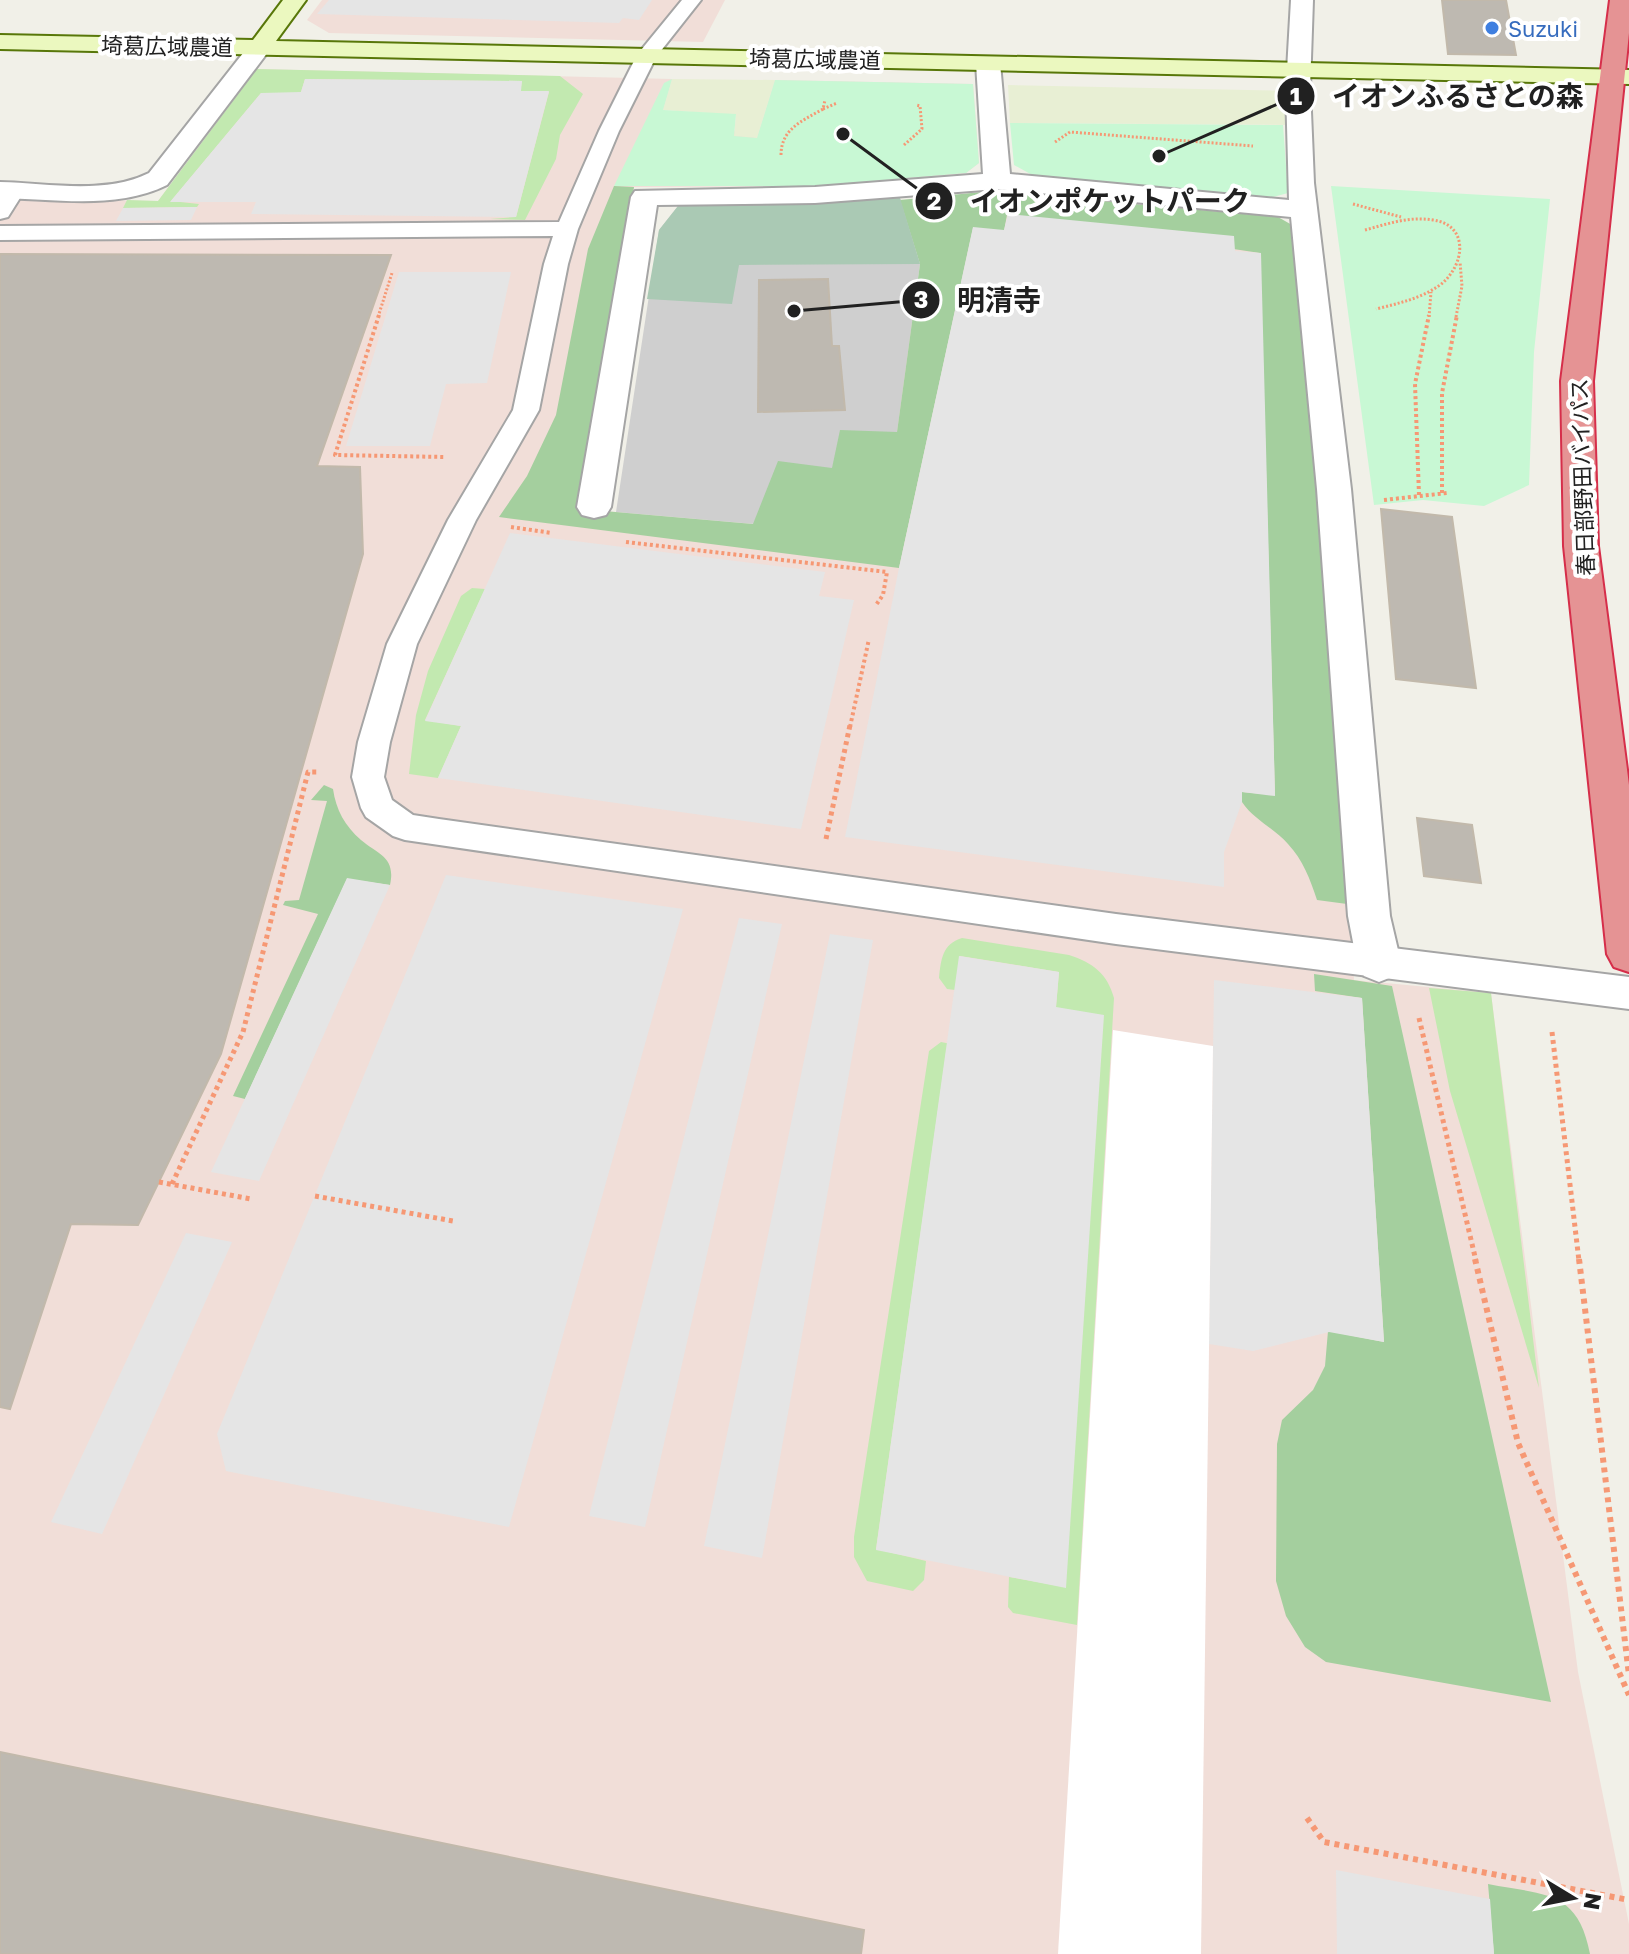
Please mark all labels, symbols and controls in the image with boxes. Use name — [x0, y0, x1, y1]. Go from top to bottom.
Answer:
place label: Suzuki — [1508, 15, 1578, 42]
marker: Suzuki — [1483, 19, 1501, 37]
street label: 埼葛広域農道 — [101, 31, 233, 61]
street label: 埼葛広域農道 — [749, 44, 881, 74]
callout: イオンふるさとの森 — [1276, 70, 1600, 122]
text: イオンふるさとの森 — [1332, 79, 1584, 112]
text: 1 — [1290, 81, 1302, 110]
callout: イオンポケットパーク — [914, 175, 1266, 227]
text: イオンポケットパーク — [970, 184, 1250, 217]
text: 2 — [927, 186, 941, 215]
callout: 明清寺 — [901, 274, 1057, 326]
text: 明清寺 — [957, 283, 1041, 316]
text: 3 — [914, 284, 928, 313]
street label: 春日部野田バイパス — [1565, 378, 1599, 576]
north arrow — [1533, 1858, 1613, 1938]
text: N — [1578, 1891, 1608, 1912]

